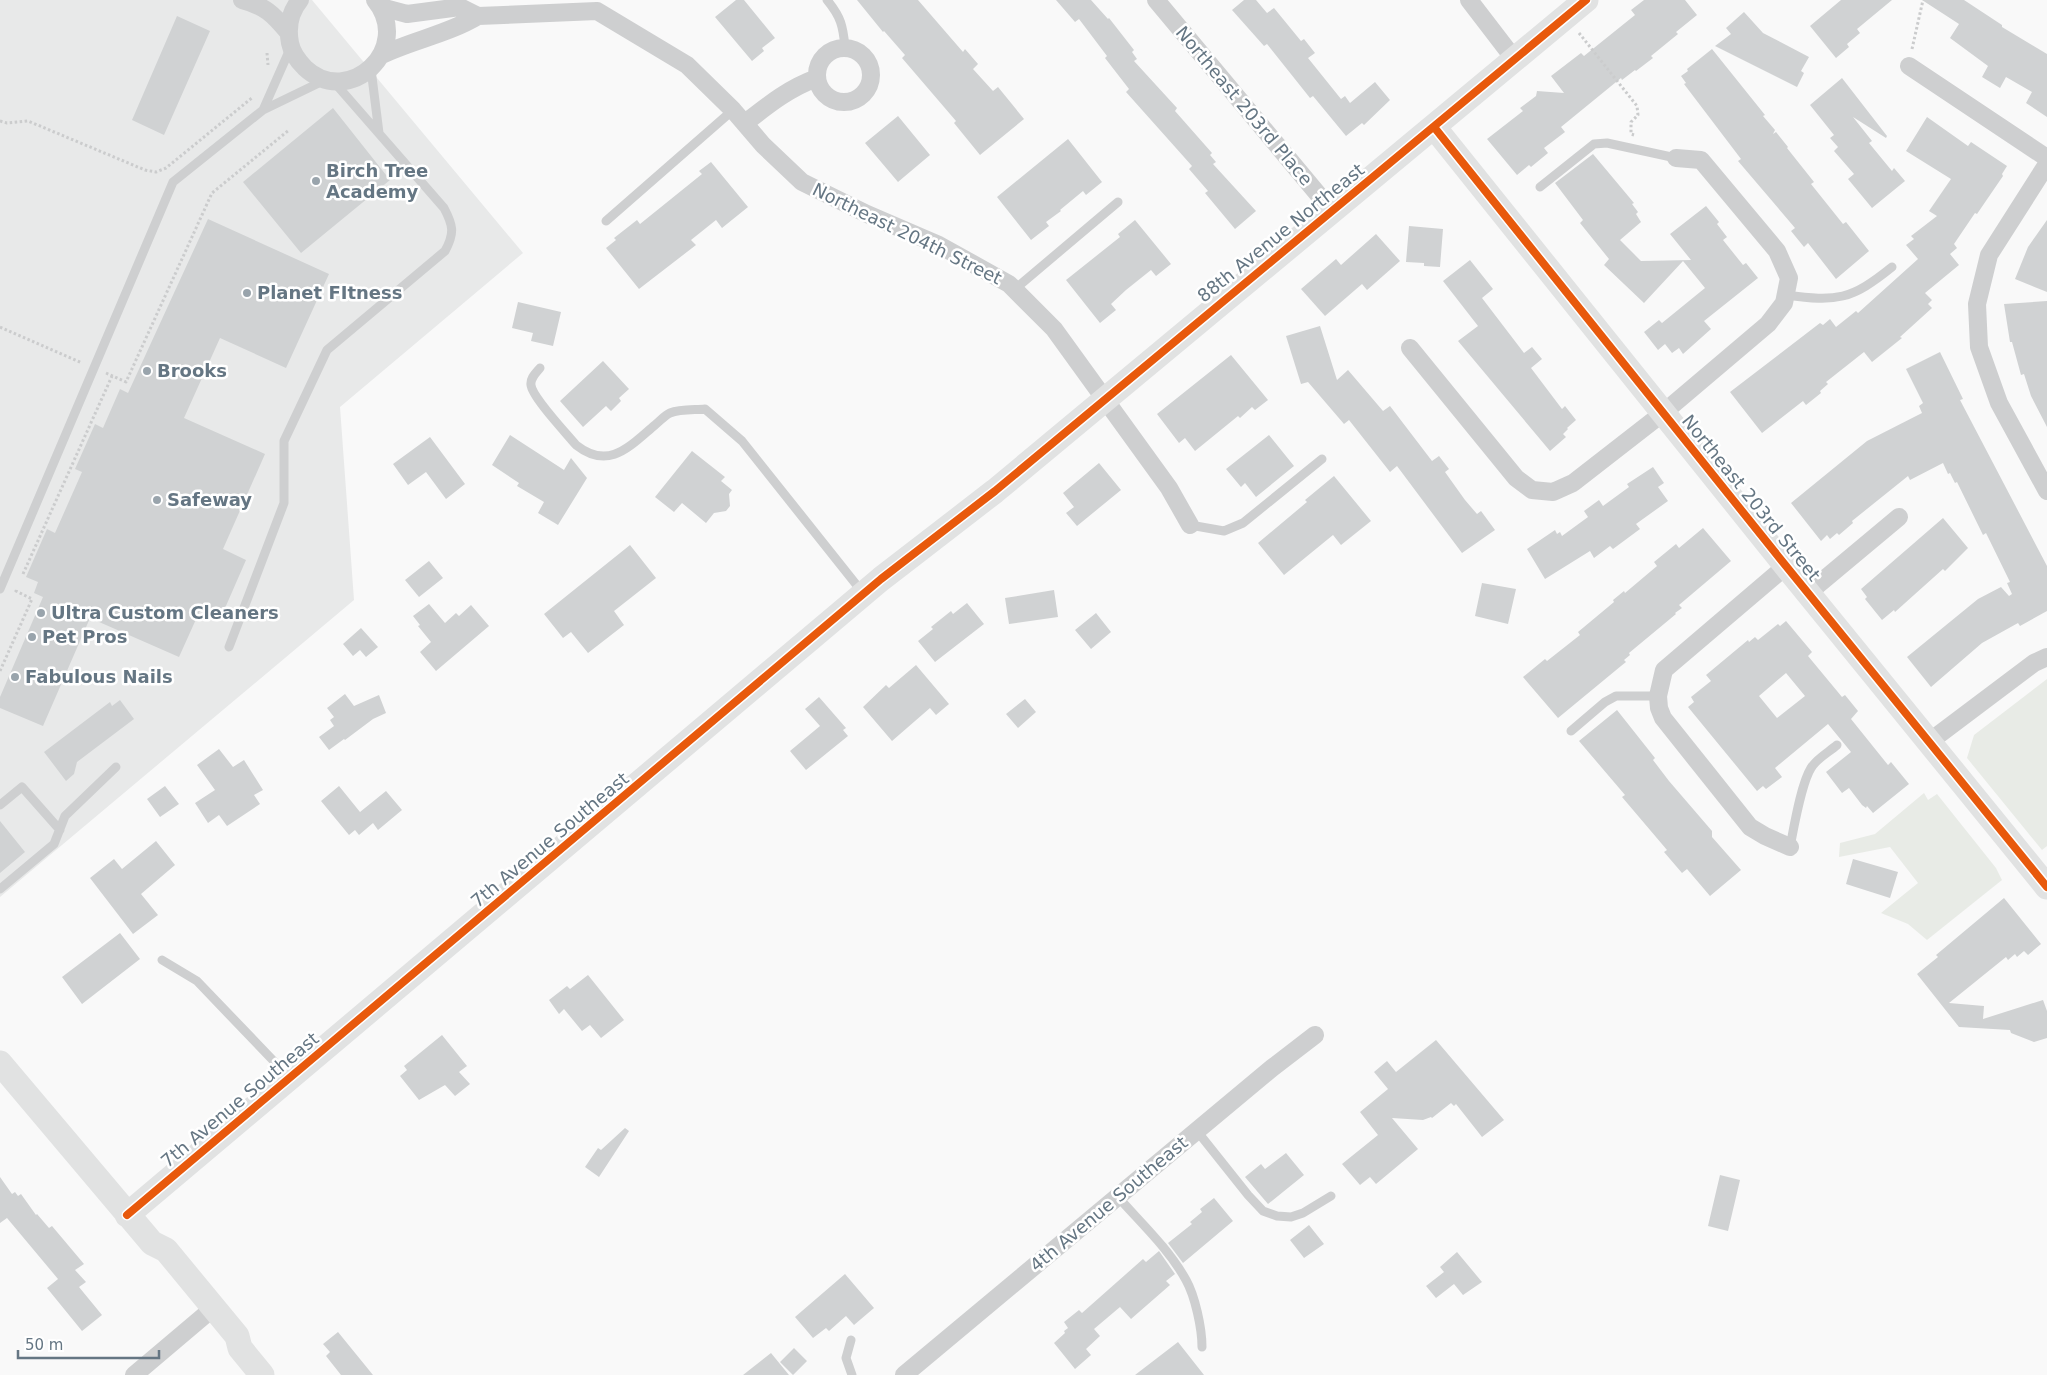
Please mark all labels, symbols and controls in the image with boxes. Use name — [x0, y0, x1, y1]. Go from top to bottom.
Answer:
street label: Northeast 203rd Place — [1172, 22, 1317, 189]
street label: 88th Avenue Northeast — [1193, 159, 1368, 306]
place label: Birch Tree Academy — [326, 160, 428, 202]
marker: Birch Tree Academy — [310, 175, 322, 187]
street label: Northeast 204th Street — [809, 179, 1005, 289]
place label: Planet FItness — [257, 282, 402, 303]
marker: Planet FItness — [241, 287, 253, 299]
place label: Brooks — [157, 360, 227, 381]
marker: Brooks — [141, 365, 153, 377]
street label: Northeast 203rd Street — [1678, 410, 1825, 585]
place label: Safeway — [167, 489, 252, 510]
marker: Safeway — [151, 494, 163, 506]
place label: Ultra Custom Cleaners — [51, 602, 279, 623]
marker: Ultra Custom Cleaners — [35, 607, 47, 619]
place label: Pet Pros — [42, 626, 127, 647]
marker: Pet Pros — [26, 631, 38, 643]
place label: Fabulous Nails — [25, 666, 173, 687]
marker: Fabulous Nails — [9, 671, 21, 683]
street label: 7th Avenue Southeast — [467, 768, 633, 912]
street label: 7th Avenue Southeast — [157, 1028, 323, 1172]
street label: 4th Avenue Southeast — [1026, 1132, 1192, 1276]
scale bar — [18, 1328, 159, 1360]
text: 50 m — [25, 1336, 63, 1354]

